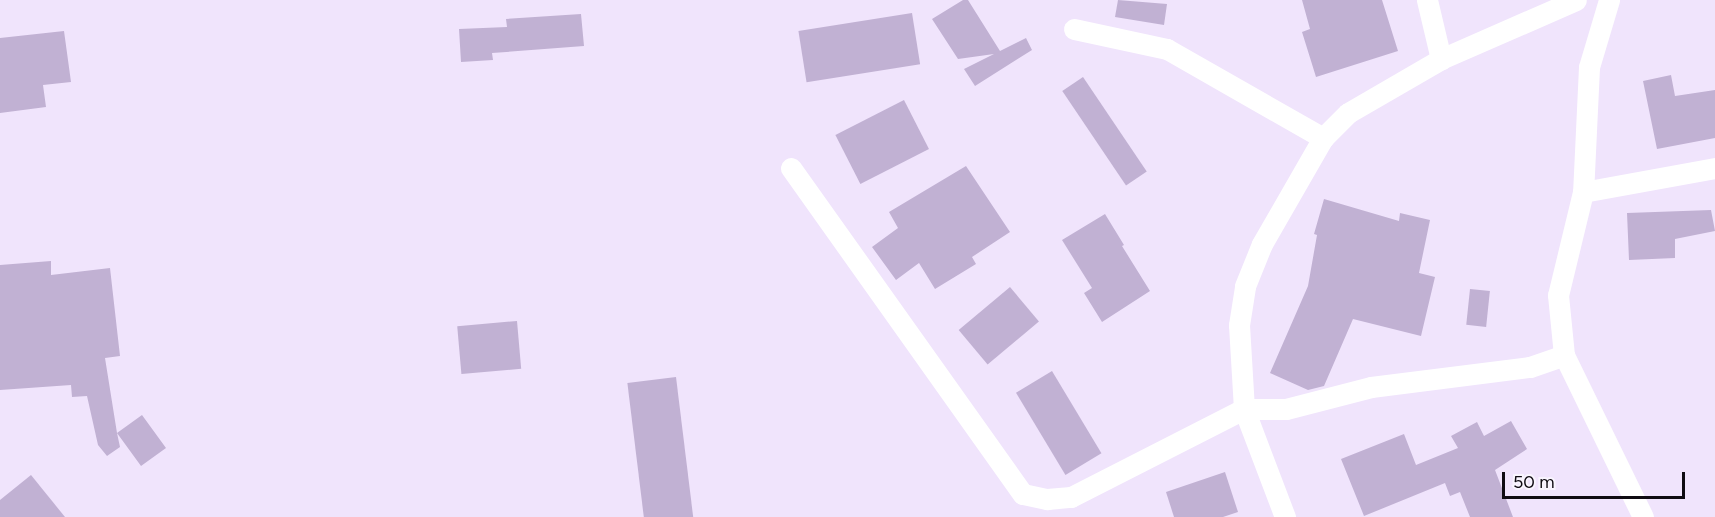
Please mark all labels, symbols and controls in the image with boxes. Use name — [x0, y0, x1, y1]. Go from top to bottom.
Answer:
scale bar — [1505, 460, 1688, 498]
text: 50 m — [1513, 471, 1555, 493]

